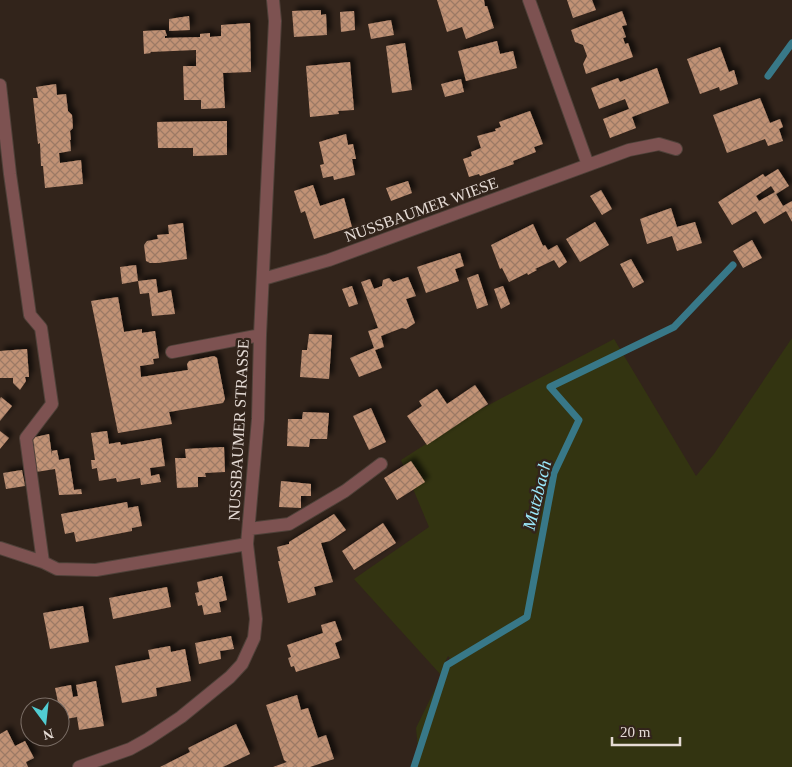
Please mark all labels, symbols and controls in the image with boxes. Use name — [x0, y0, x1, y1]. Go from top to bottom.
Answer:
street label: NUSSBAUMER WIESE — [342, 174, 500, 245]
street label: NUSSBAUMER STRASSE — [225, 339, 252, 521]
water label: Mutzbach — [518, 458, 555, 533]
north arrow — [20, 697, 70, 747]
scale bar — [612, 714, 680, 746]
text: 20 m — [620, 724, 651, 740]
text: N — [41, 726, 55, 743]

